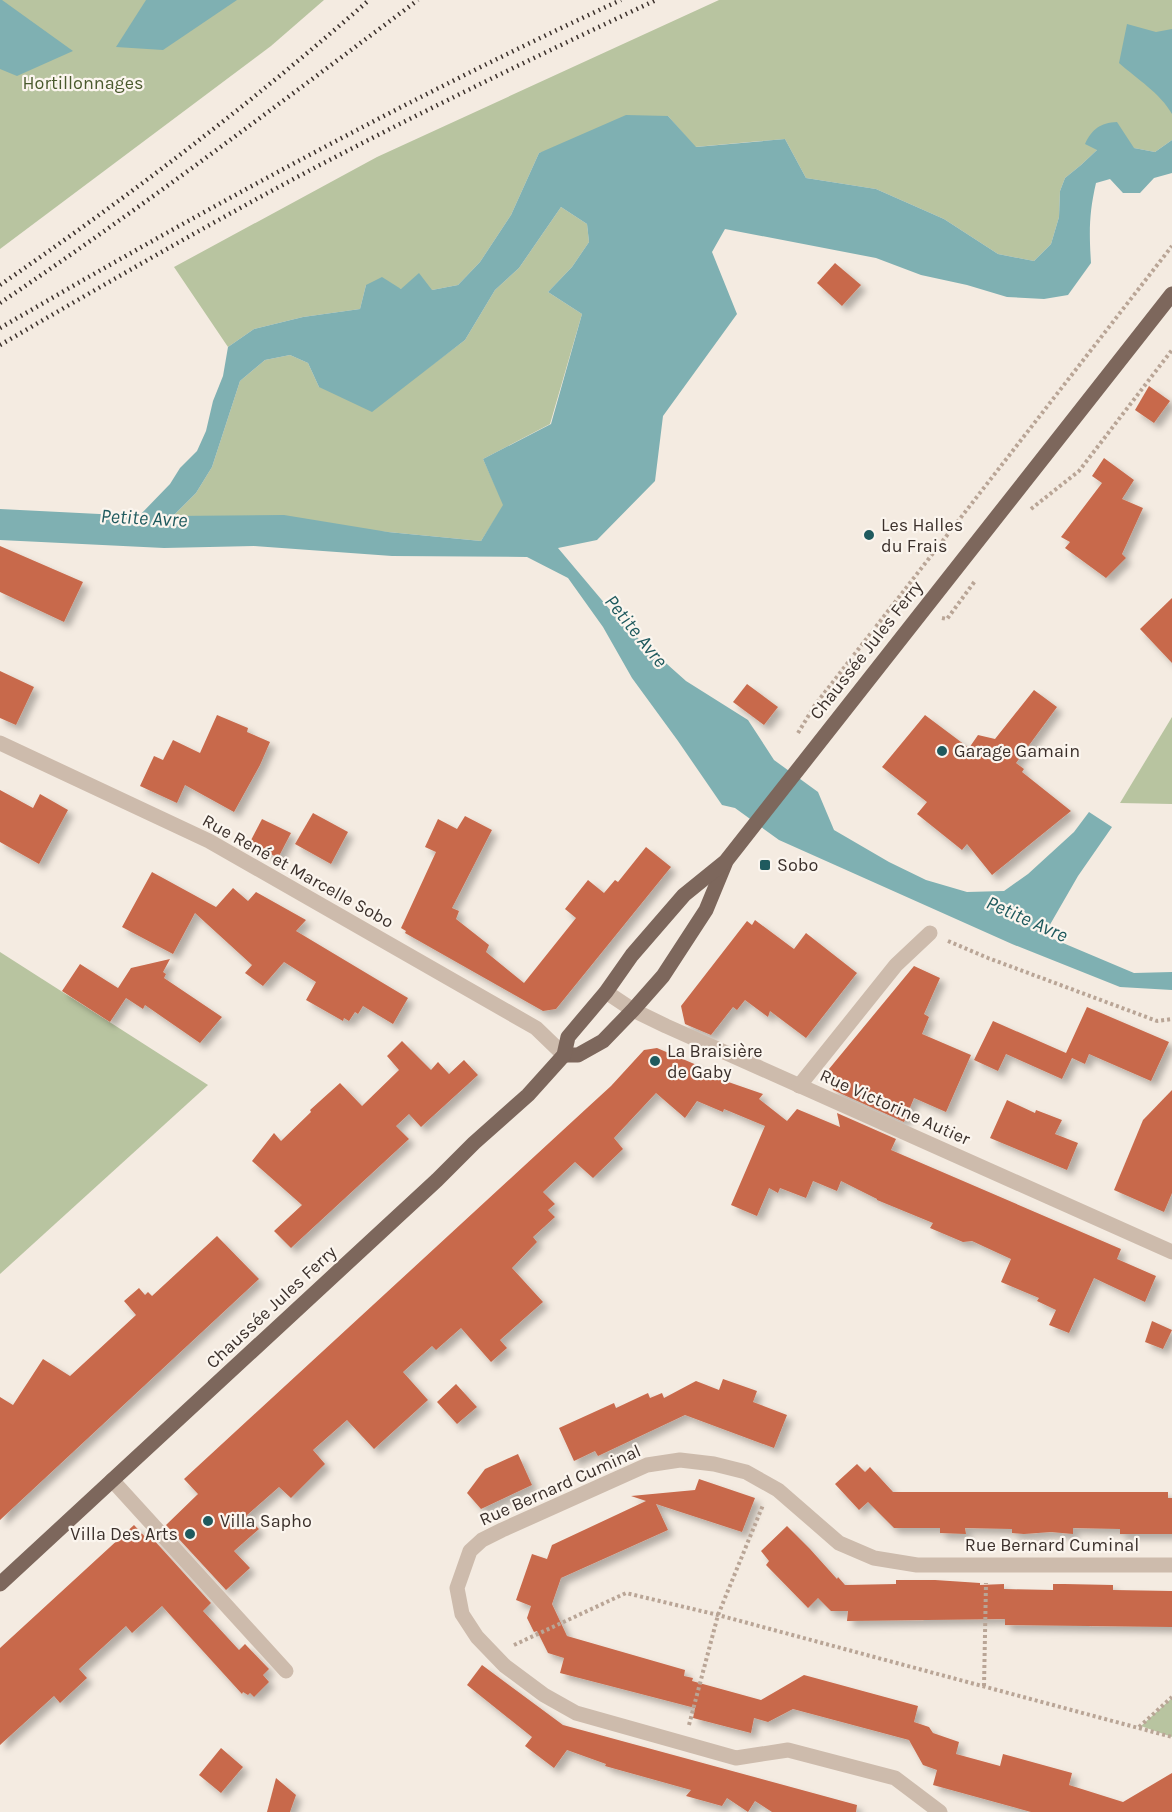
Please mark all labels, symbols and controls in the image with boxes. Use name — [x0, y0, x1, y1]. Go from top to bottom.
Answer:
park label: Hortillonnages — [23, 72, 143, 94]
water label: Petite Avre — [100, 504, 188, 532]
place label: Les Halles du Frais — [881, 514, 963, 557]
marker: Les Halles du Frais — [862, 528, 876, 542]
street label: Chaussée Jules Ferry — [805, 576, 927, 724]
water label: Petite Avre — [600, 590, 672, 672]
place label: Garage Gamain — [954, 740, 1080, 762]
marker: Garage Gamain — [935, 744, 949, 758]
street label: Rue René et Marcelle Sobo — [198, 809, 398, 933]
place label: Sobo — [777, 854, 818, 876]
marker: Sobo — [758, 858, 772, 872]
water label: Petite Avre — [983, 891, 1071, 947]
place label: La Braisière de Gaby — [667, 1040, 762, 1083]
marker: La Braisière de Gaby — [648, 1054, 662, 1068]
street label: Rue Victorine Autier — [816, 1064, 974, 1150]
street label: Chaussée Jules Ferry — [201, 1241, 341, 1373]
street label: Rue Bernard Cuminal — [476, 1439, 644, 1531]
place label: Villa Sapho — [220, 1510, 312, 1532]
marker: Villa Sapho — [201, 1514, 215, 1528]
place label: Villa Des Arts — [70, 1523, 178, 1545]
marker: Villa Des Arts — [183, 1527, 197, 1541]
street label: Rue Bernard Cuminal — [965, 1534, 1139, 1556]

